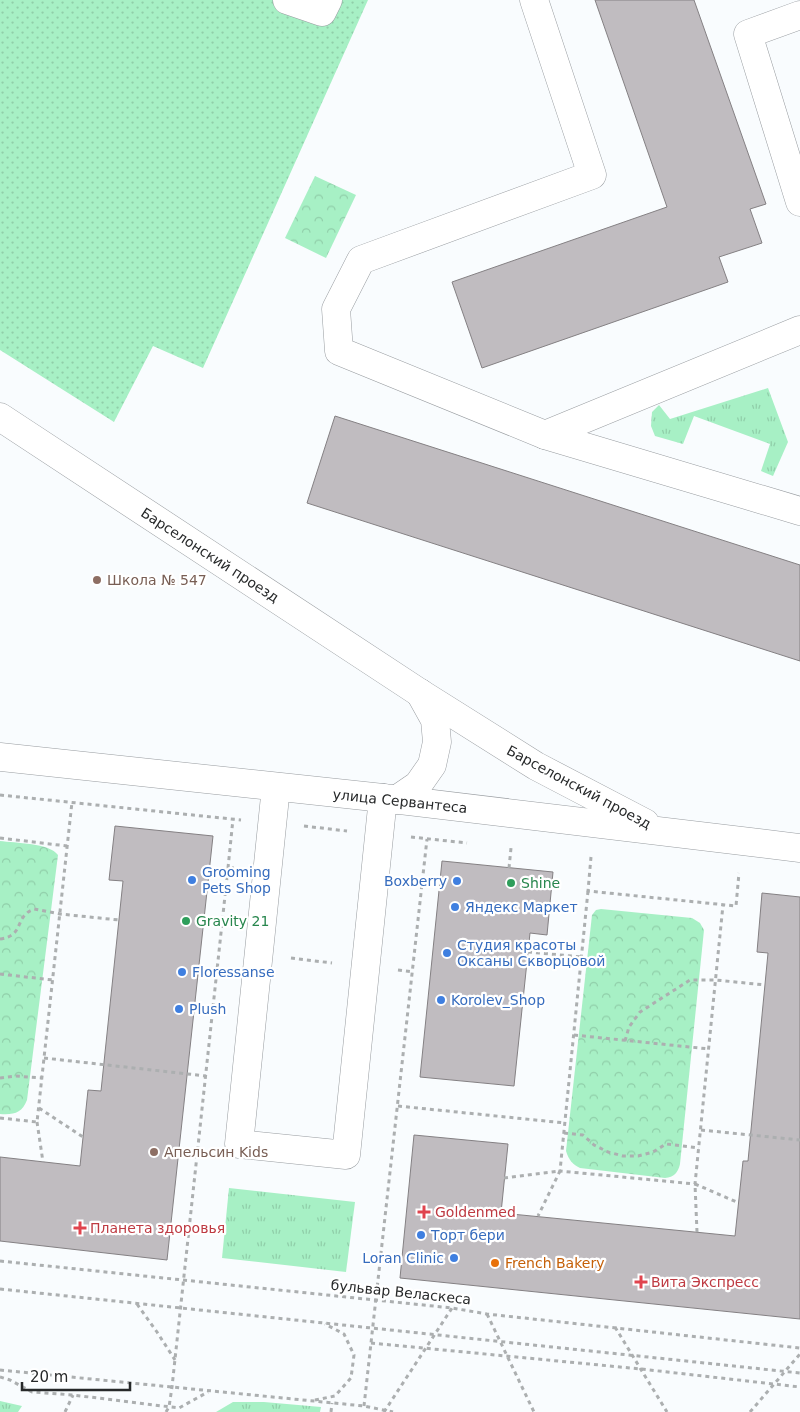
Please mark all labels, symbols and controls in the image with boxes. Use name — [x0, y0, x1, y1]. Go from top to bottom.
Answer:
street label: Барселонский проезд — [138, 504, 282, 606]
place label: Школа № 547 — [107, 572, 207, 588]
marker: Школа № 547 — [91, 574, 103, 586]
street label: Барселонский проезд — [504, 742, 654, 832]
street label: улица Сервантеса — [332, 786, 468, 816]
place label: Grooming Pets Shop — [202, 864, 271, 896]
place label: Boxberry — [384, 873, 447, 889]
marker: Grooming Pets Shop — [186, 874, 198, 886]
marker: Boxberry — [451, 875, 463, 887]
place label: Shine — [521, 875, 560, 891]
marker: Shine — [505, 877, 517, 889]
place label: Яндекс Маркет — [465, 899, 578, 915]
marker: Яндекс Маркет — [449, 901, 461, 913]
place label: Gravity 21 — [196, 913, 269, 929]
marker: Gravity 21 — [180, 915, 192, 927]
place label: Студия красоты Оксаны Скворцовой — [457, 937, 605, 969]
marker: Студия красоты Оксаны Скворцовой — [441, 947, 453, 959]
place label: Floressanse — [192, 964, 275, 980]
marker: Floressanse — [176, 966, 188, 978]
place label: Korolev_Shop — [451, 992, 545, 1008]
marker: Korolev_Shop — [435, 994, 447, 1006]
place label: Plush — [189, 1001, 226, 1017]
marker: Plush — [173, 1003, 185, 1015]
place label: Апельсин Kids — [164, 1144, 268, 1160]
marker: Апельсин Kids — [148, 1146, 160, 1158]
place label: Goldenmed — [435, 1204, 516, 1220]
marker: Goldenmed — [417, 1205, 431, 1219]
place label: Планета здоровья — [90, 1220, 225, 1236]
marker: Планета здоровья — [74, 1222, 86, 1234]
place label: Торт бери — [430, 1227, 505, 1243]
marker: Торт бери — [415, 1229, 427, 1241]
place label: Loran Clinic — [362, 1250, 444, 1266]
marker: Loran Clinic — [448, 1252, 460, 1264]
place label: French Bakery — [505, 1255, 604, 1271]
marker: French Bakery — [489, 1257, 501, 1269]
place label: Вита Экспресс — [651, 1274, 759, 1290]
marker: Вита Экспресс — [635, 1276, 647, 1288]
street label: бульвар Веласкеса — [330, 1277, 472, 1307]
scale bar — [22, 1360, 130, 1392]
text: 20 m — [30, 1368, 68, 1386]

